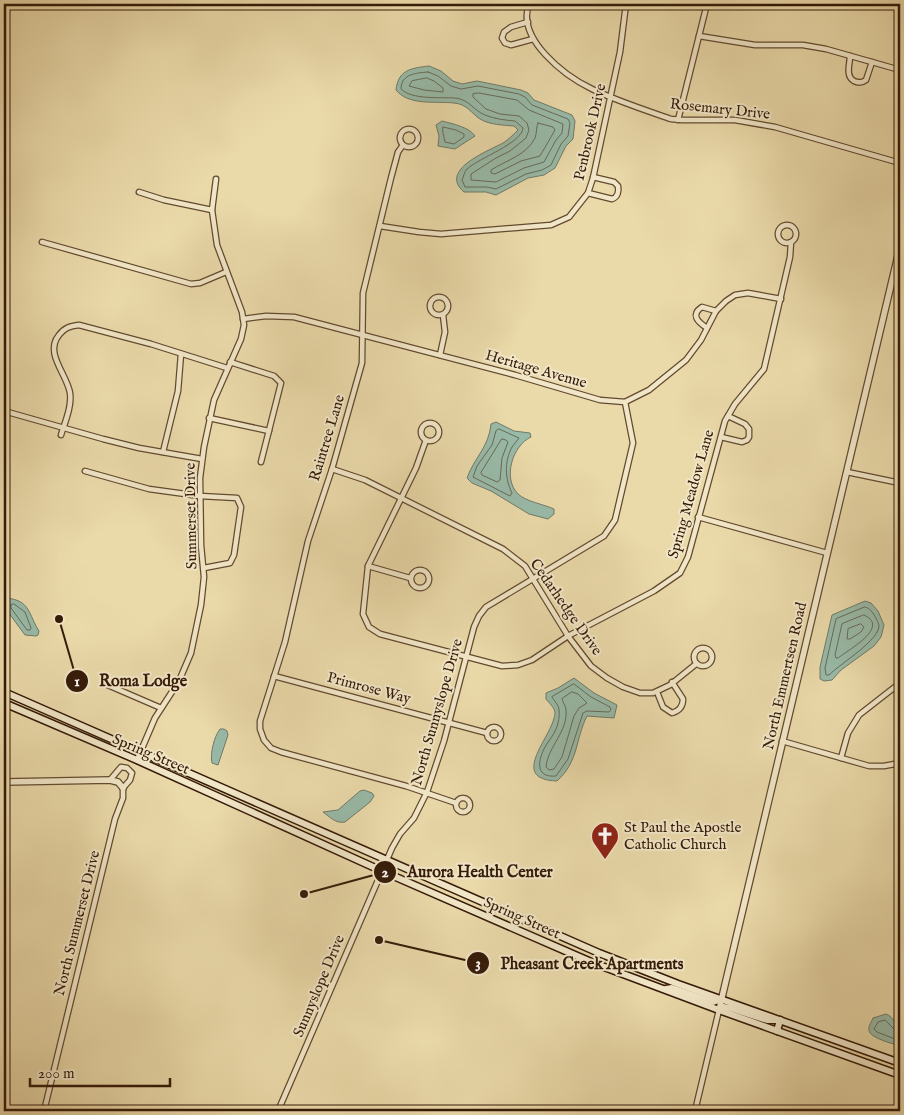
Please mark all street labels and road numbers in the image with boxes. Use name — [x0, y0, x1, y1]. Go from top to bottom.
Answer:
street label: Penbrook Drive — [570, 81, 610, 182]
street label: Rosemary Drive — [669, 94, 771, 124]
street label: Heritage Avenue — [483, 345, 589, 393]
street label: Raintree Lane — [305, 392, 349, 484]
street label: Spring Meadow Lane — [664, 427, 719, 561]
street label: Summerset Drive — [181, 462, 201, 569]
street label: Cedarhedge Drive — [526, 555, 606, 659]
street label: North Emmertsen Road — [759, 599, 811, 752]
street label: North Sunnyslope Drive — [407, 636, 467, 788]
street label: Primrose Way — [325, 668, 414, 708]
street label: Spring Street — [110, 729, 192, 779]
street label: North Summerset Drive — [50, 848, 104, 998]
street label: Spring Street — [481, 893, 563, 943]
street label: Sunnyslope Drive — [289, 932, 349, 1040]

